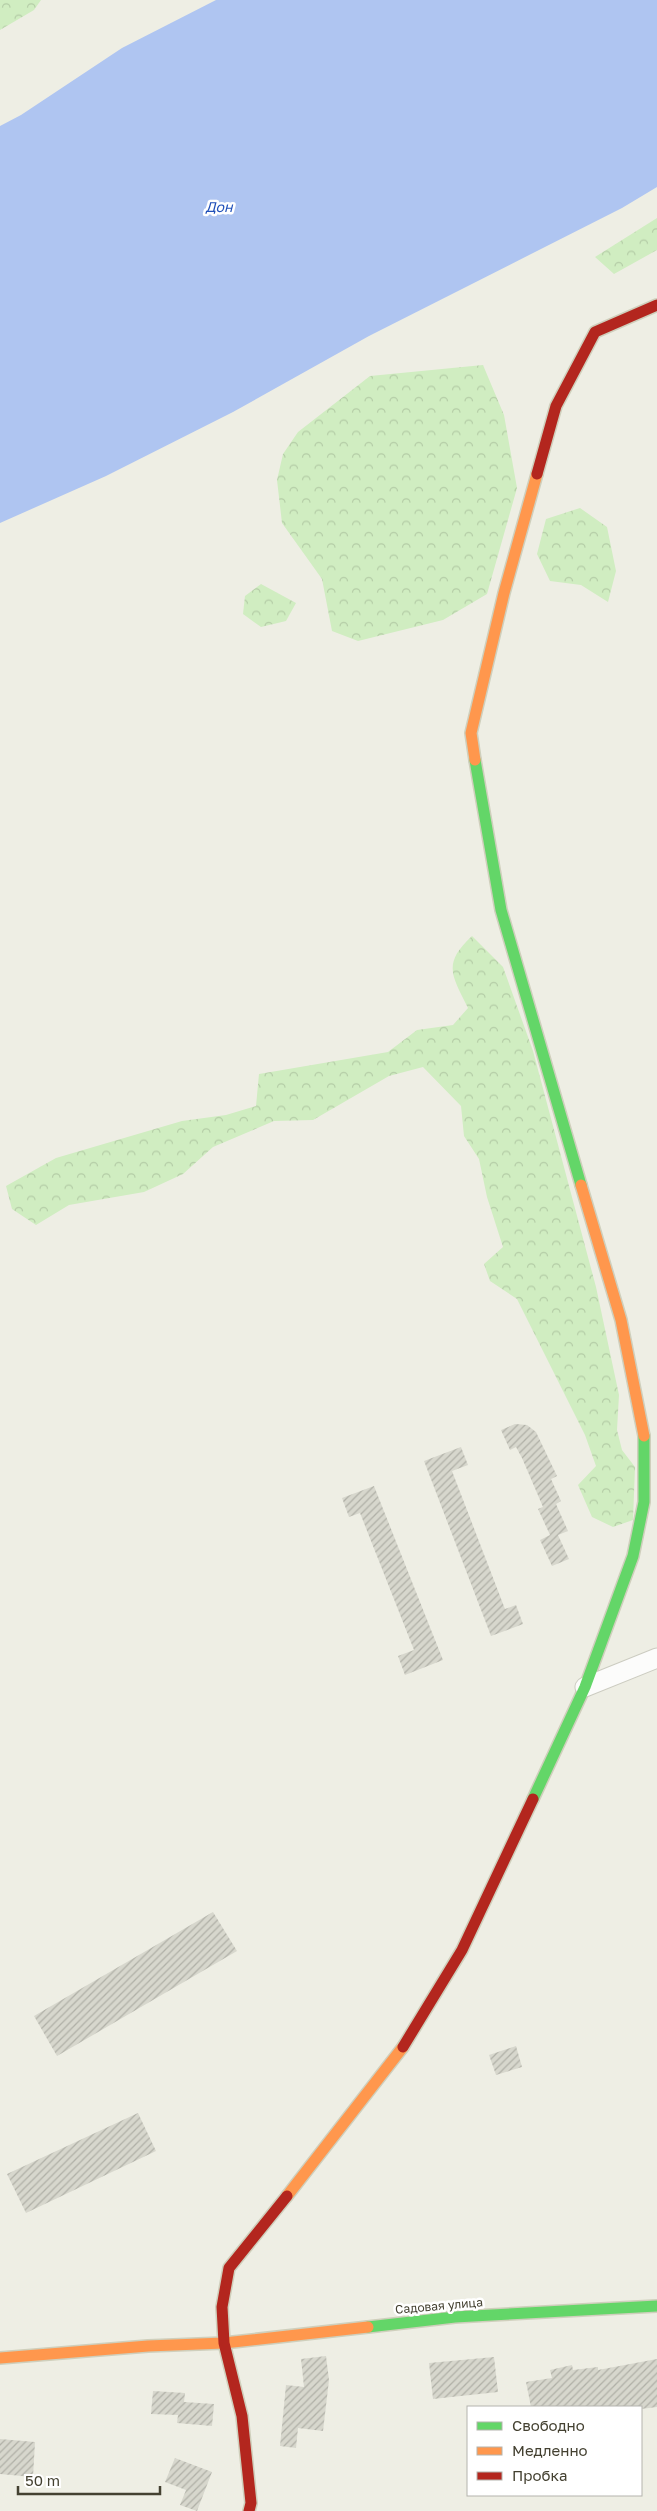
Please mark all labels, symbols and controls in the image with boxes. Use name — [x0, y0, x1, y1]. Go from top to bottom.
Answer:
water label: Дон — [204, 198, 234, 215]
street label: Садовая улица — [394, 2294, 483, 2317]
legend — [467, 2406, 642, 2496]
text: Свободно — [512, 2416, 585, 2434]
text: Медленно — [512, 2441, 588, 2459]
scale bar — [18, 2464, 160, 2496]
text: Пробка — [512, 2466, 567, 2484]
text: 50 m — [25, 2471, 60, 2489]

